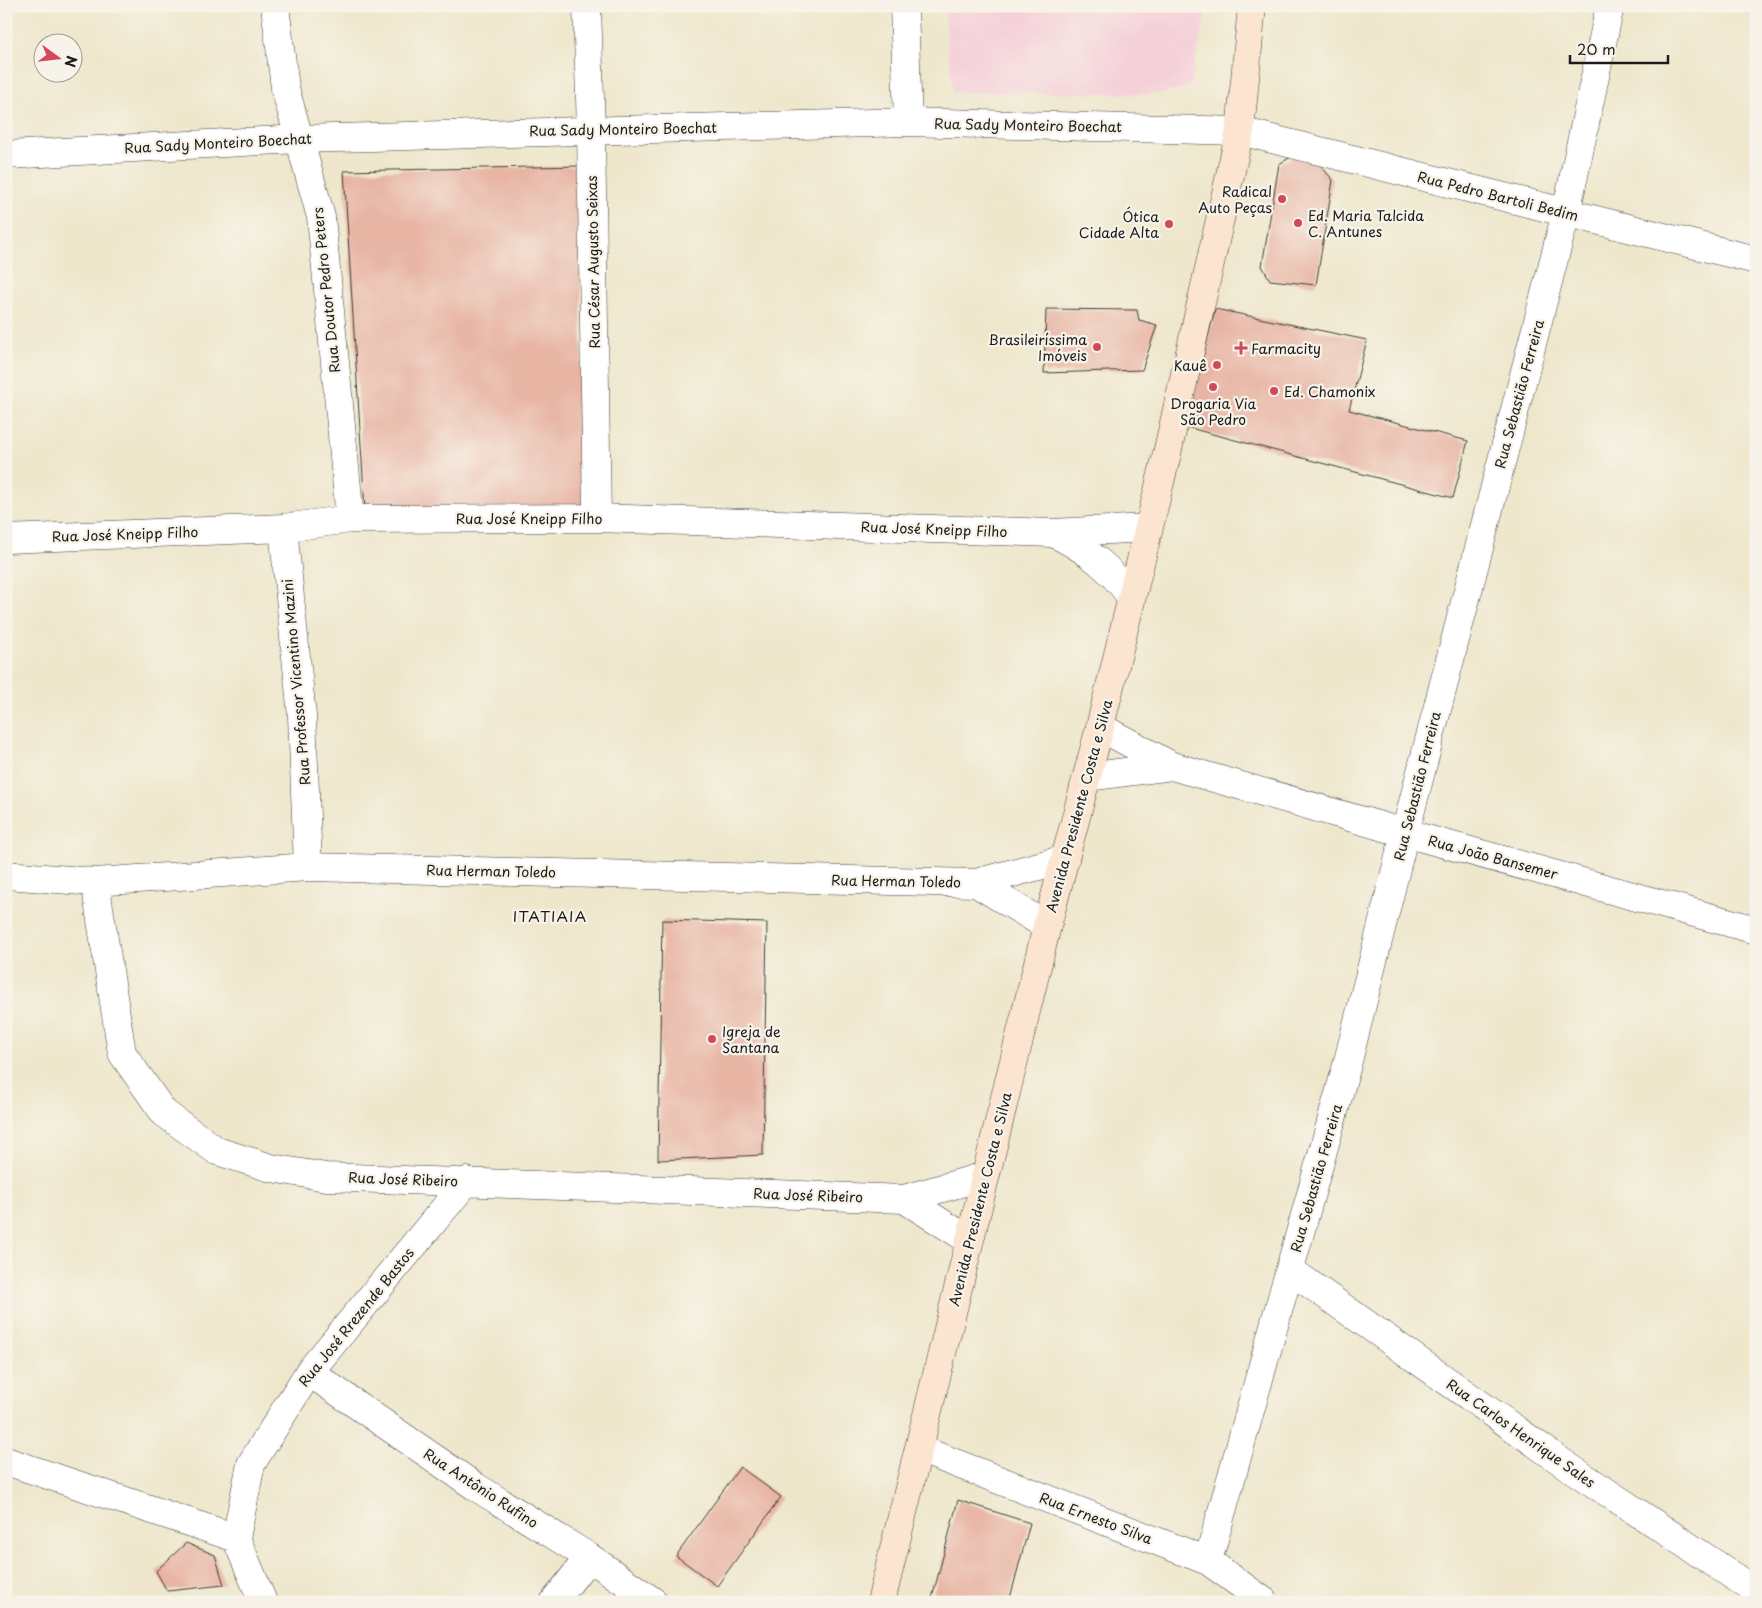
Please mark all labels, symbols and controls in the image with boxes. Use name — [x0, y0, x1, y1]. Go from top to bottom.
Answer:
north arrow — [32, 32, 82, 82]
scale bar — [1570, 32, 1667, 64]
text: 20 m — [1577, 37, 1616, 60]
text: N — [59, 53, 83, 70]
street label: Rua Sady Monteiro Boechat — [934, 113, 1122, 137]
street label: Rua Sady Monteiro Boechat — [529, 117, 717, 141]
street label: Rua Sady Monteiro Boechat — [124, 128, 313, 158]
street label: Rua Pedro Bartoli Bedim — [1415, 166, 1581, 226]
street label: Rua César Augusto Seixas — [581, 175, 605, 349]
place label: Radical Auto Peças — [1198, 181, 1272, 218]
marker: Radical Auto Peças — [1276, 193, 1288, 205]
place label: Ed. Maria Talcida C. Antunes — [1308, 205, 1424, 242]
street label: Rua Doutor Pedro Peters — [307, 206, 345, 374]
place label: Ótica Cidade Alta — [1079, 206, 1159, 243]
marker: Ed. Maria Talcida C. Antunes — [1292, 217, 1304, 229]
marker: Ótica Cidade Alta — [1163, 218, 1175, 230]
street label: Rua Sebastião Ferreira — [1489, 317, 1549, 471]
place label: Brasileiríssima Imóveis — [988, 329, 1087, 366]
place label: Farmacity — [1251, 338, 1321, 359]
marker: Brasileiríssima Imóveis — [1091, 341, 1103, 353]
marker: Farmacity — [1235, 342, 1247, 354]
place label: Kauê — [1174, 355, 1207, 376]
marker: Kauê — [1211, 359, 1223, 371]
marker: Drogaria Via São Pedro — [1207, 381, 1219, 393]
place label: Ed. Chamonix — [1284, 381, 1375, 402]
marker: Ed. Chamonix — [1268, 385, 1280, 397]
place label: Drogaria Via São Pedro — [1170, 393, 1256, 430]
street label: Rua José Kneipp Filho — [456, 508, 602, 529]
street label: Rua José Kneipp Filho — [860, 516, 1008, 542]
street label: Rua José Kneipp Filho — [51, 521, 199, 547]
street label: Rua Professor Vicentino Mazini — [277, 578, 315, 786]
street label: Avenida Presidente Costa e Silva — [1040, 697, 1118, 915]
street label: Rua Sebastião Ferreira — [1388, 709, 1446, 863]
street label: Rua João Bansemer — [1426, 830, 1561, 885]
street label: Rua Herman Toledo — [426, 859, 556, 883]
street label: Rua Herman Toledo — [831, 869, 961, 893]
district label: ITATIAIA — [513, 904, 587, 927]
place label: Igreja de Santana — [722, 1021, 781, 1058]
marker: Igreja de Santana — [706, 1033, 718, 1045]
street label: Avenida Presidente Costa e Silva — [943, 1089, 1017, 1308]
street label: Rua Sebastião Ferreira — [1285, 1101, 1347, 1255]
street label: Rua José Ribeiro — [348, 1167, 458, 1191]
street label: Rua José Ribeiro — [753, 1183, 863, 1207]
street label: Rua José Rrezende Bastos — [293, 1243, 419, 1391]
street label: Rua Carlos Henrique Sales — [1442, 1374, 1600, 1492]
street label: Rua Antônio Rufino — [420, 1443, 543, 1533]
street label: Rua Ernesto Silva — [1036, 1487, 1156, 1549]

